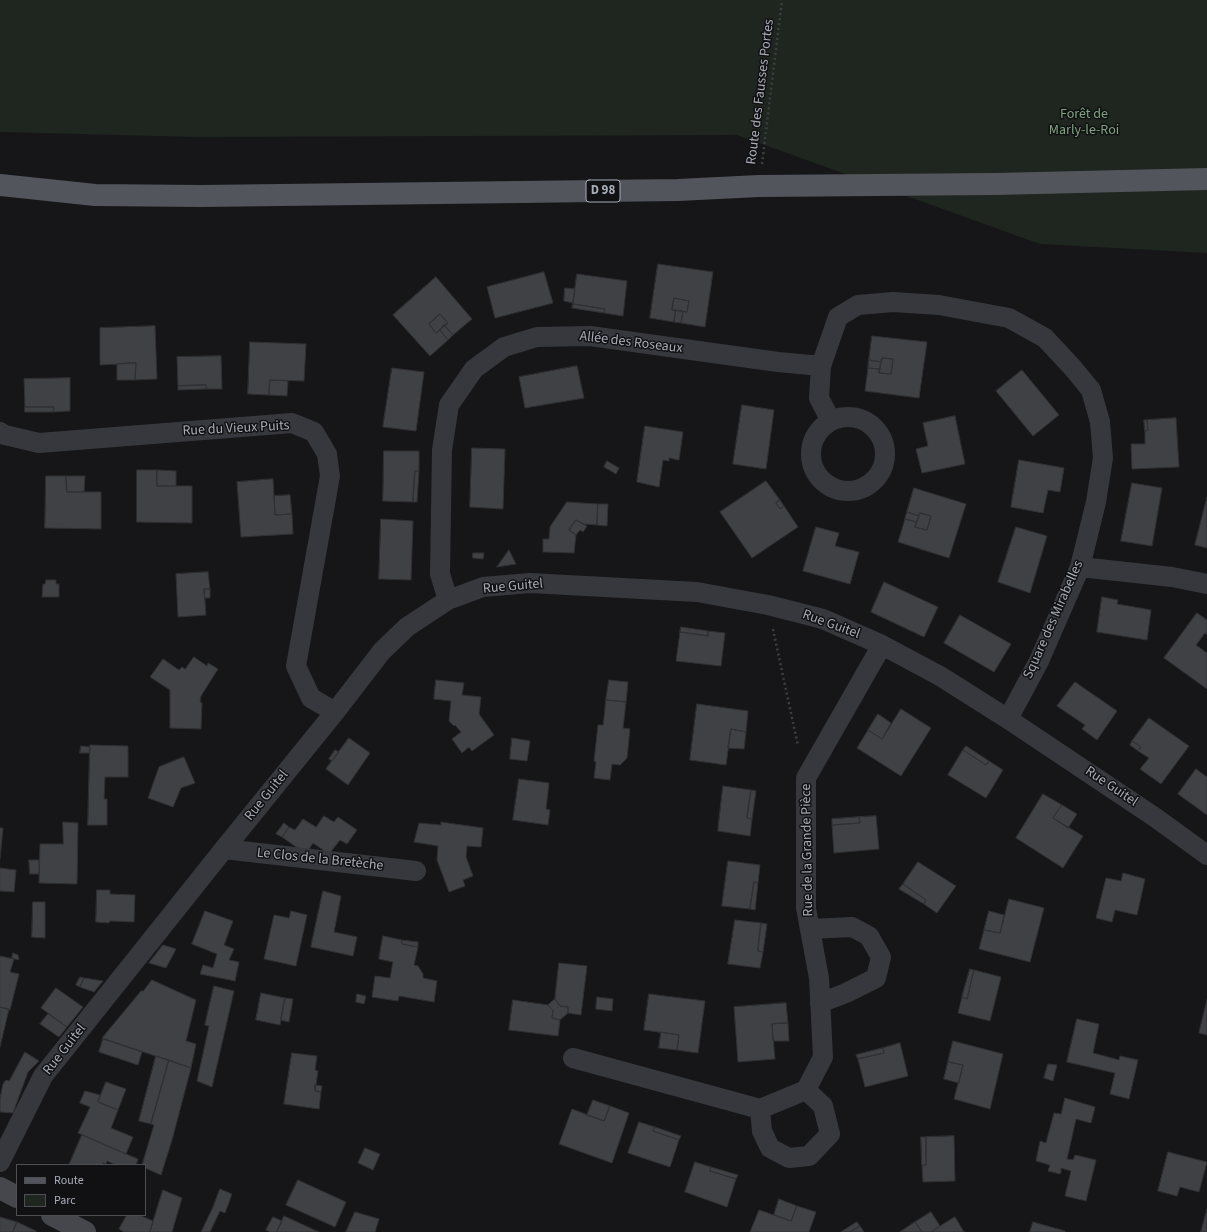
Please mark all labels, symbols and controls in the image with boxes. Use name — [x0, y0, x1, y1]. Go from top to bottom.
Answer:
street label: Route des Fausses Portes — [744, 18, 778, 166]
park label: Forêt de Marly-le-Roi — [1049, 107, 1119, 140]
road number: D 98 — [586, 180, 620, 202]
street label: Allée des Roseaux — [578, 328, 684, 358]
street label: Rue du Vieux Puits — [182, 418, 290, 440]
street label: Square des Mirabelles — [1020, 558, 1088, 682]
street label: Rue Guitel — [482, 576, 544, 598]
street label: Rue Guitel — [800, 607, 862, 643]
street label: Rue Guitel — [1081, 763, 1141, 811]
street label: Rue Guitel — [242, 767, 292, 825]
street label: Rue de la Grande Pièce — [798, 783, 818, 917]
street label: Le Clos de la Bretèche — [256, 845, 384, 875]
street label: Rue Guitel — [40, 1021, 90, 1079]
legend — [16, 1164, 146, 1216]
text: Route — [54, 1172, 84, 1189]
text: Parc — [54, 1192, 76, 1209]

